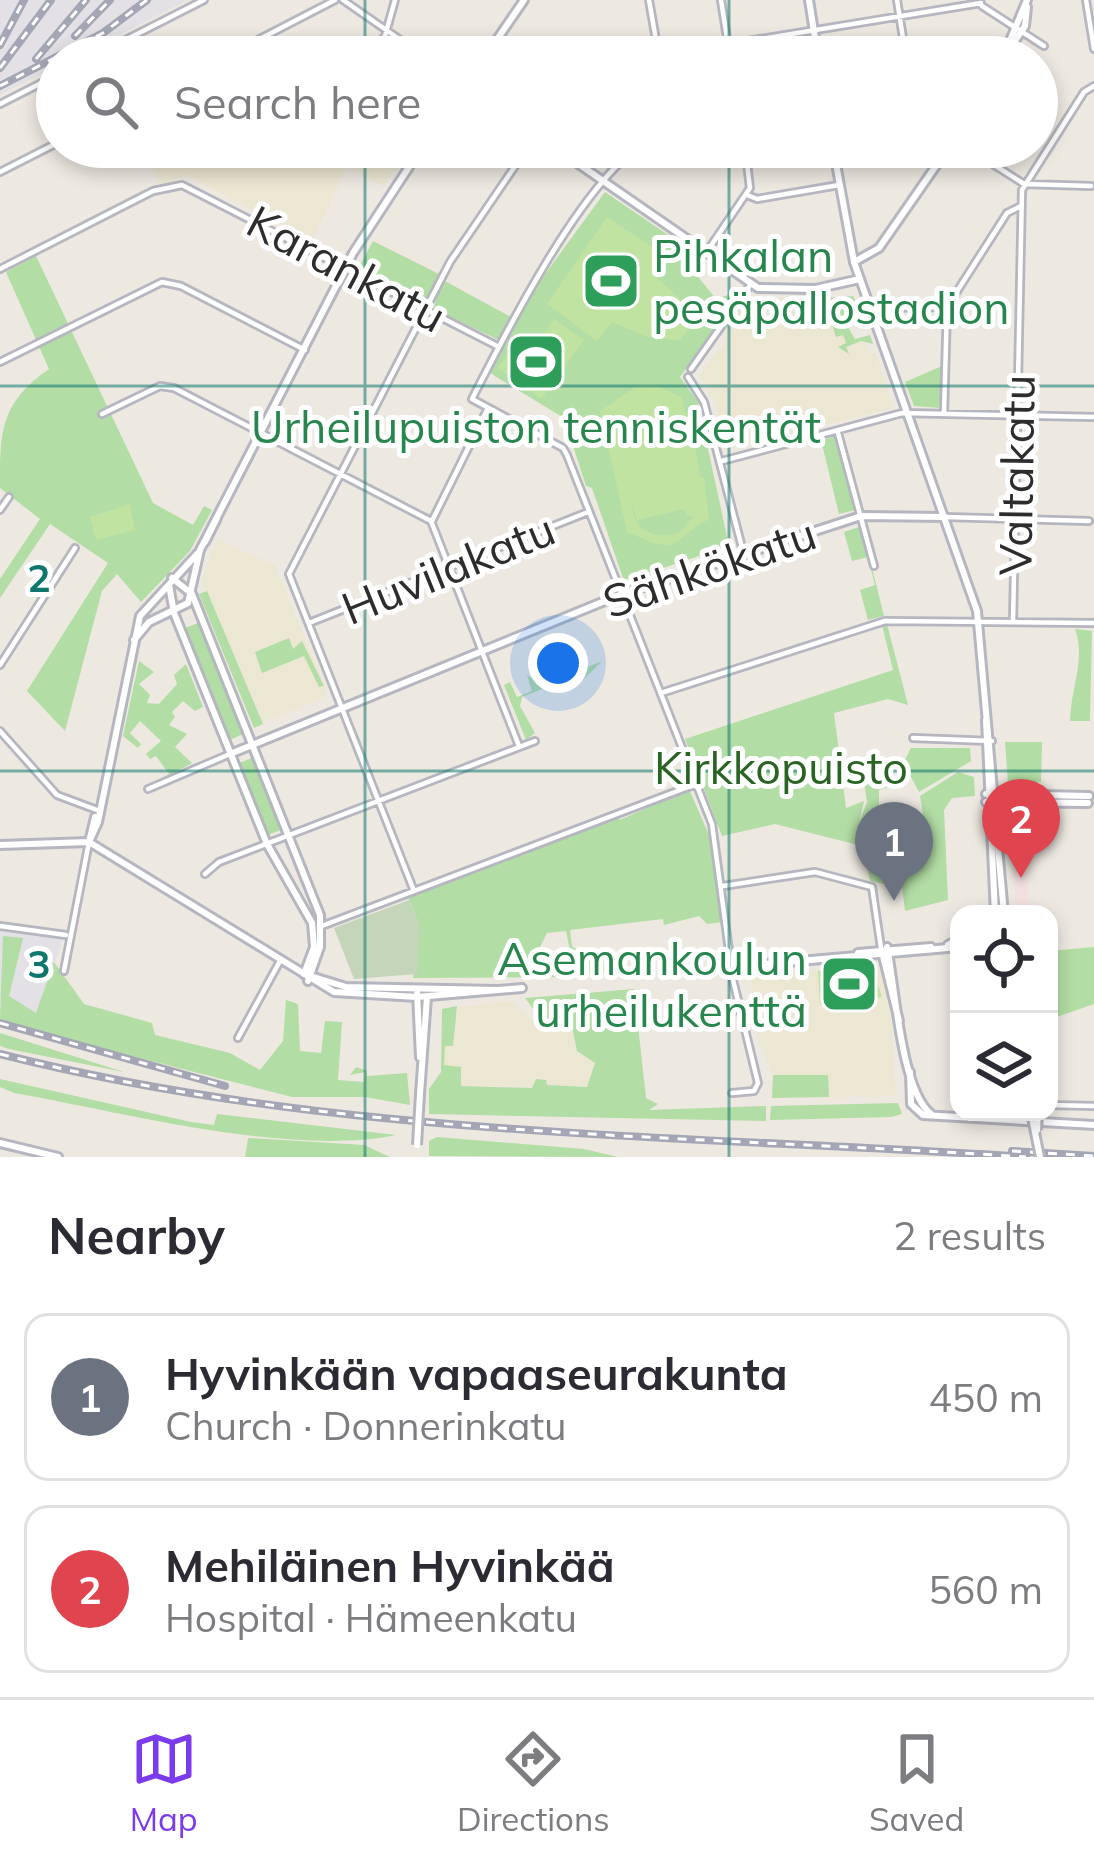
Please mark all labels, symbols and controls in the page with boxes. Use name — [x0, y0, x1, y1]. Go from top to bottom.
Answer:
search box — [36, 36, 1058, 168]
icon: search — [78, 69, 144, 135]
text: Search here — [174, 74, 421, 130]
street label: Karankatu — [238, 192, 456, 344]
place label: Pihkalan pesäpallostadion — [653, 227, 1010, 335]
sports icon: Pihkalan pesäpallostadion — [580, 250, 642, 312]
sports icon: Urheilupuiston tenniskentät — [505, 331, 567, 393]
street label: Valtakatu — [986, 374, 1046, 576]
place label: Urheilupuiston tenniskentät — [251, 398, 821, 454]
street label: Huvilakatu — [333, 500, 563, 636]
street label: Sähkökatu — [595, 504, 823, 630]
text: 2 — [27, 553, 51, 602]
your location — [528, 633, 588, 693]
park label: Kirkkopuisto — [654, 739, 908, 795]
pin: 2 — [982, 779, 1060, 878]
pin: 1 — [855, 802, 933, 901]
map controls — [950, 905, 1058, 1121]
button: locate — [950, 905, 1058, 1013]
place label: Asemankoulun urheilukenttä — [497, 930, 807, 1038]
text: 3 — [27, 939, 51, 988]
sports icon: Asemankoulun urheilukenttä — [818, 953, 880, 1015]
button: layers — [950, 1013, 1058, 1121]
text: Nearby — [48, 1203, 225, 1267]
text: 2 results — [893, 1211, 1046, 1260]
text: Hyvinkään vapaaseurakunta — [165, 1345, 788, 1401]
text: 1 — [78, 1373, 102, 1422]
text: 450 m — [928, 1373, 1043, 1422]
text: Church · Donnerinkatu — [165, 1401, 567, 1450]
text: Mehiläinen Hyvinkää — [165, 1537, 615, 1593]
text: 2 — [78, 1565, 102, 1614]
text: 560 m — [928, 1565, 1043, 1614]
text: Hospital · Hämeenkatu — [165, 1593, 577, 1642]
tab: Map — [130, 1726, 198, 1839]
tab: Directions — [457, 1726, 610, 1839]
tab: Saved — [869, 1726, 964, 1839]

